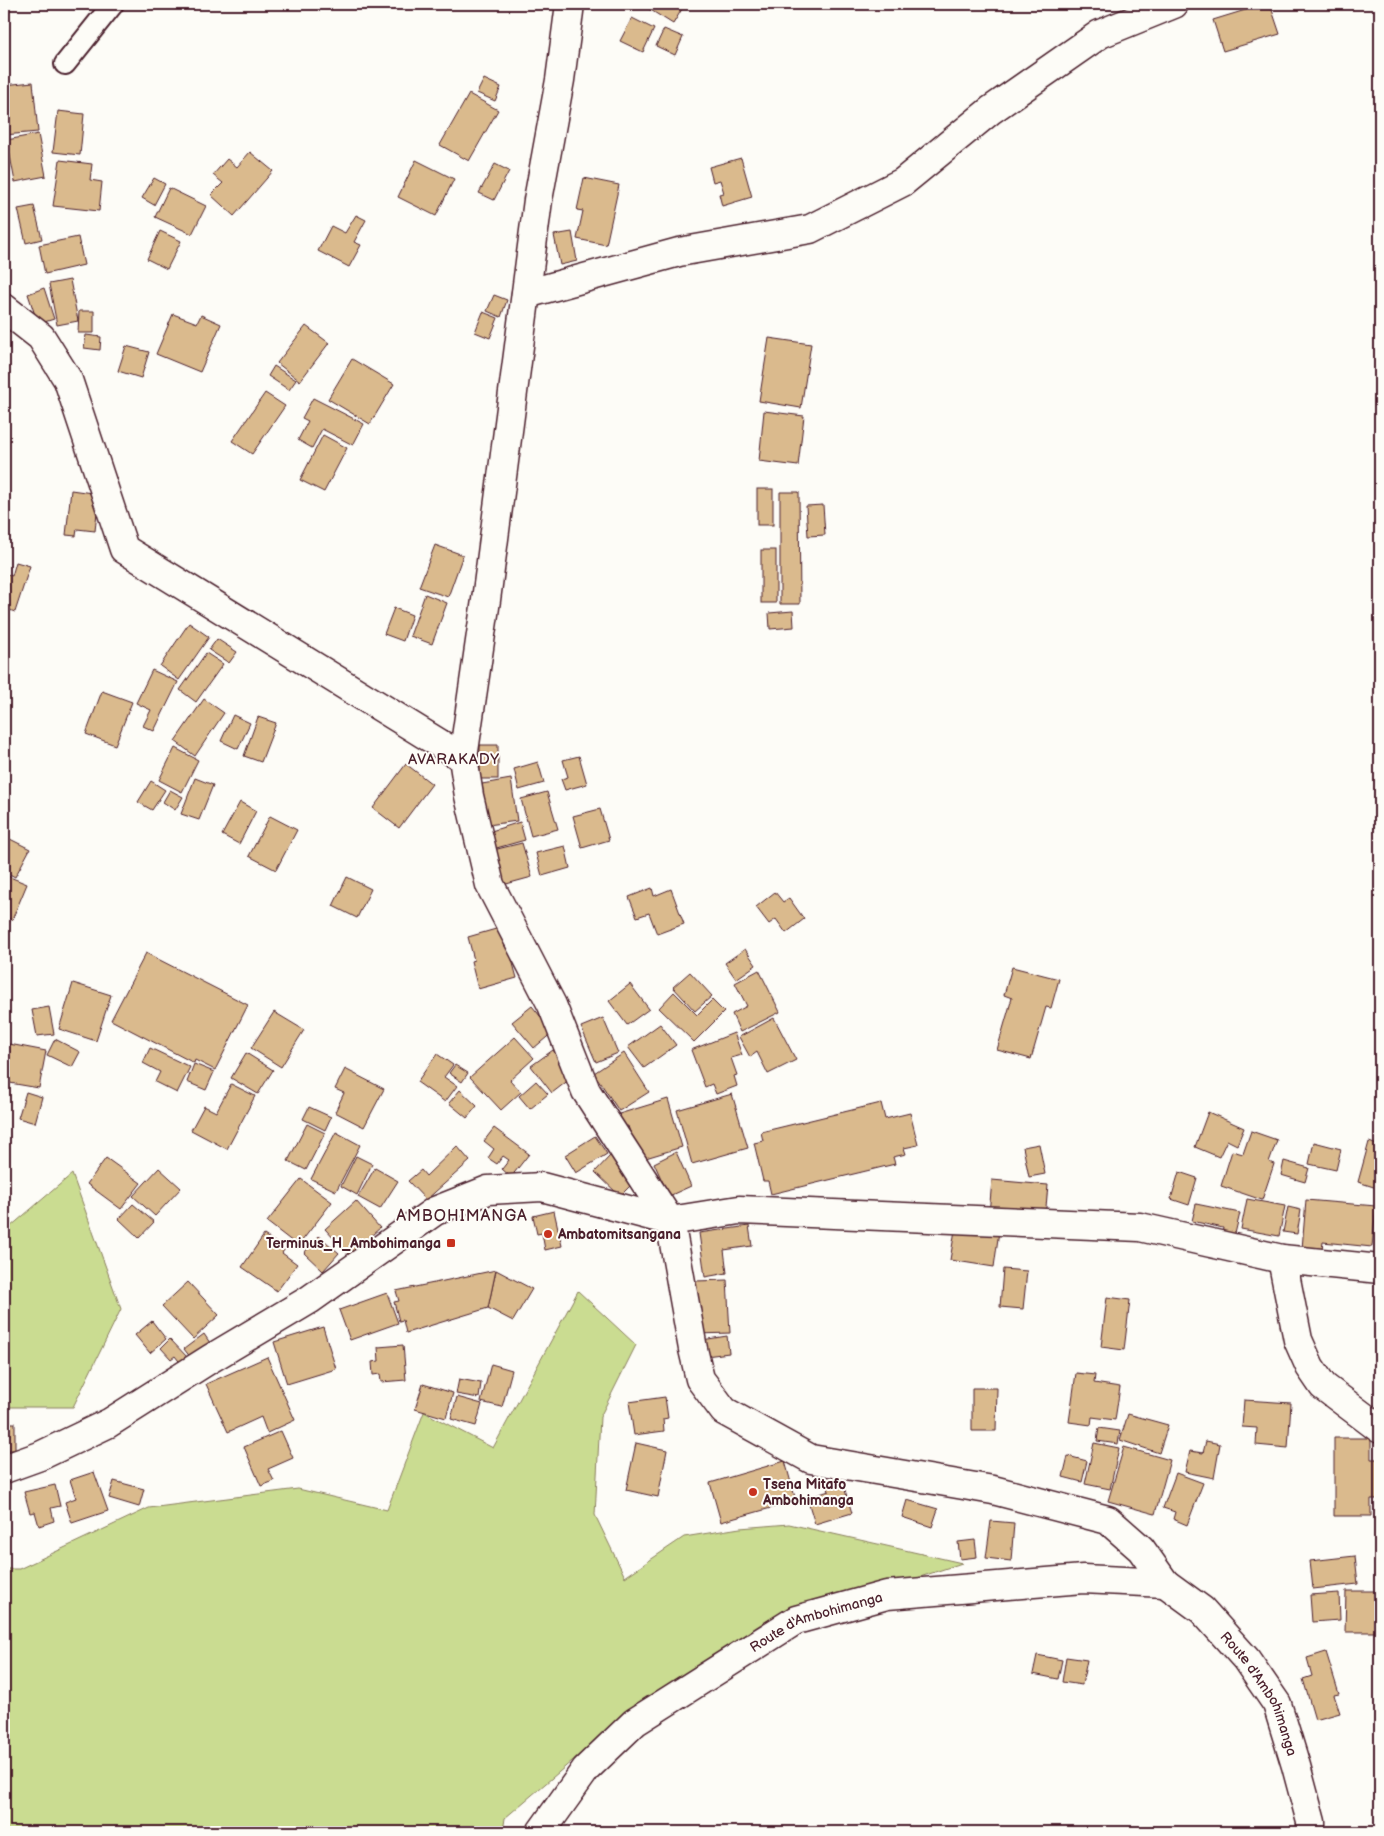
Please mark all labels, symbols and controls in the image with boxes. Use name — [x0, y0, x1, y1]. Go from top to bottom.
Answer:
district label: AVARAKADY — [408, 750, 500, 769]
district label: AMBOHIMANGA — [396, 1207, 528, 1226]
place label: Ambatomitsangana — [557, 1226, 681, 1243]
marker: Ambatomitsangana — [542, 1228, 554, 1240]
place label: Terminus_H_Ambohimanga — [266, 1235, 441, 1252]
marker: Terminus_H_Ambohimanga — [445, 1237, 457, 1249]
place label: Tsena Mitafo Ambohimanga — [762, 1476, 854, 1509]
marker: Tsena Mitafo Ambohimanga — [747, 1486, 759, 1498]
street label: Route d'Ambohimanga — [747, 1588, 884, 1656]
street label: Route d'Ambohimanga — [1217, 1628, 1301, 1758]

